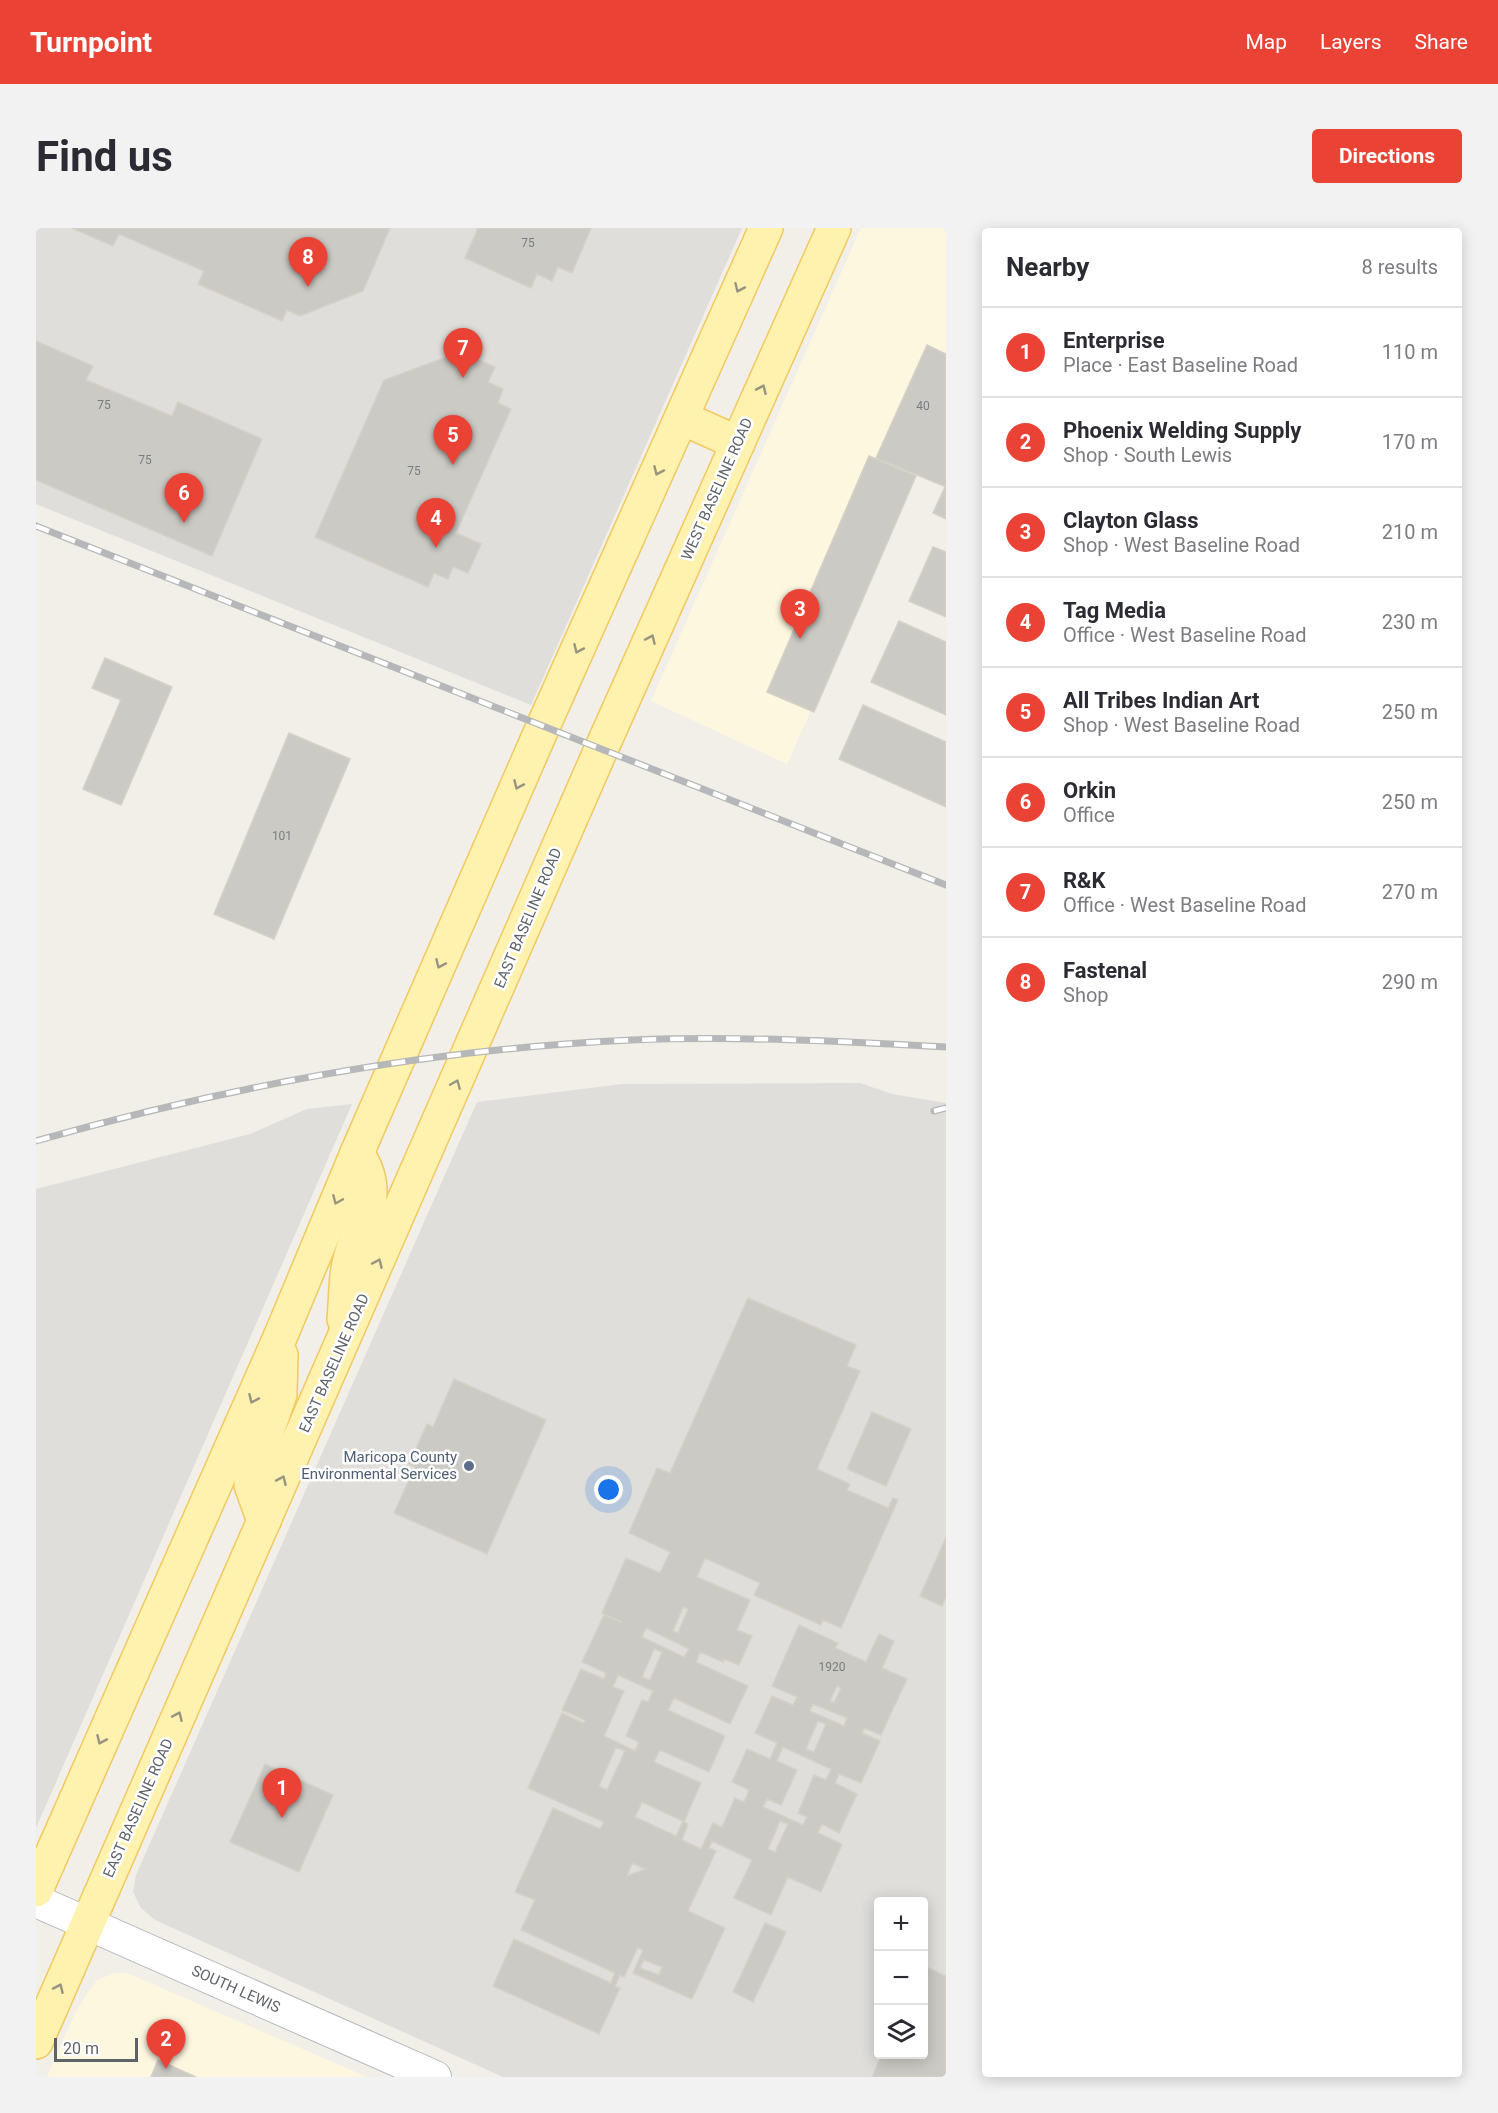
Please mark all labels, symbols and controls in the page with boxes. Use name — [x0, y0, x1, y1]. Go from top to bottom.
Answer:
text: Turnpoint — [30, 26, 152, 59]
text: Map — [1245, 30, 1287, 54]
text: Layers — [1320, 30, 1381, 54]
text: Share — [1414, 30, 1468, 54]
button: Directions — [1312, 129, 1462, 183]
text: Find us — [36, 132, 173, 181]
house number: 75 — [521, 236, 535, 250]
pin: 8 — [288, 238, 328, 287]
text: Nearby — [1006, 252, 1089, 282]
text: 8 results — [1362, 255, 1438, 279]
one-way arrow — [735, 282, 747, 293]
pin: 7 — [444, 328, 482, 378]
text: Enterprise — [1063, 328, 1165, 353]
text: 1 — [1020, 340, 1031, 364]
text: 110 m — [1382, 340, 1438, 364]
text: Place · East Baseline Road — [1063, 353, 1298, 377]
one-way arrow — [754, 385, 766, 396]
house number: 75 — [97, 398, 111, 412]
house number: 40 — [916, 399, 930, 413]
street label: WEST BASELINE ROAD — [677, 415, 757, 563]
pin: 5 — [434, 416, 472, 465]
text: Phoenix Welding Supply — [1063, 418, 1301, 443]
text: 2 — [1020, 430, 1031, 454]
text: 170 m — [1382, 430, 1438, 454]
text: Shop · South Lewis — [1063, 443, 1232, 467]
house number: 75 — [138, 453, 152, 467]
house number: 75 — [407, 464, 421, 478]
one-way arrow — [653, 465, 665, 476]
pin: 6 — [164, 474, 204, 523]
pin: 4 — [416, 498, 456, 548]
text: Clayton Glass — [1063, 508, 1198, 533]
text: 3 — [1020, 520, 1031, 544]
text: 210 m — [1382, 520, 1438, 544]
text: Shop · West Baseline Road — [1063, 533, 1300, 557]
pin: 3 — [780, 590, 819, 639]
text: Tag Media — [1063, 598, 1166, 623]
text: 4 — [1020, 610, 1031, 634]
text: 230 m — [1382, 610, 1438, 634]
text: Office · West Baseline Road — [1063, 623, 1306, 647]
one-way arrow — [644, 634, 656, 645]
one-way arrow — [573, 643, 585, 654]
text: All Tribes Indian Art — [1063, 688, 1260, 713]
text: 5 — [1020, 700, 1031, 724]
text: 250 m — [1382, 700, 1438, 724]
text: Shop · West Baseline Road — [1063, 713, 1300, 737]
text: Orkin — [1063, 778, 1116, 803]
one-way arrow — [513, 779, 525, 790]
text: 6 — [1020, 790, 1031, 814]
text: 250 m — [1382, 790, 1438, 814]
text: Office — [1063, 803, 1115, 827]
house number: 101 — [272, 829, 292, 843]
street label: EAST BASELINE ROAD — [490, 845, 566, 991]
text: R&K — [1063, 868, 1106, 893]
text: 7 — [1020, 880, 1031, 904]
text: 270 m — [1382, 880, 1438, 904]
text: Office · West Baseline Road — [1063, 893, 1306, 917]
one-way arrow — [435, 957, 447, 968]
text: Fastenal — [1063, 958, 1147, 983]
text: 8 — [1020, 970, 1031, 994]
text: 290 m — [1382, 970, 1438, 994]
text: Shop — [1063, 983, 1109, 1007]
one-way arrow — [449, 1080, 461, 1091]
one-way arrow — [333, 1194, 345, 1205]
one-way arrow — [371, 1258, 383, 1269]
street label: EAST BASELINE ROAD — [295, 1291, 373, 1435]
one-way arrow — [248, 1393, 260, 1404]
place label: Maricopa County Environmental Services — [301, 1448, 457, 1483]
marker: Maricopa County Environmental Services — [462, 1459, 476, 1473]
one-way arrow — [275, 1475, 287, 1486]
your location — [594, 1475, 623, 1504]
house number: 1920 — [819, 1660, 846, 1674]
one-way arrow — [171, 1711, 183, 1722]
one-way arrow — [97, 1734, 109, 1745]
street label: EAST BASELINE ROAD — [99, 1736, 177, 1880]
pin: 1 — [262, 1768, 302, 1818]
map controls — [874, 1897, 928, 2059]
button: + — [874, 1897, 928, 1951]
button: − — [874, 1951, 928, 2005]
street label: SOUTH LEWIS — [189, 1961, 283, 2017]
one-way arrow — [52, 1984, 64, 1995]
button: layers — [874, 2005, 928, 2059]
pin: 2 — [146, 2020, 186, 2069]
scale bar — [54, 2035, 138, 2062]
text: 20 m — [63, 2039, 99, 2058]

